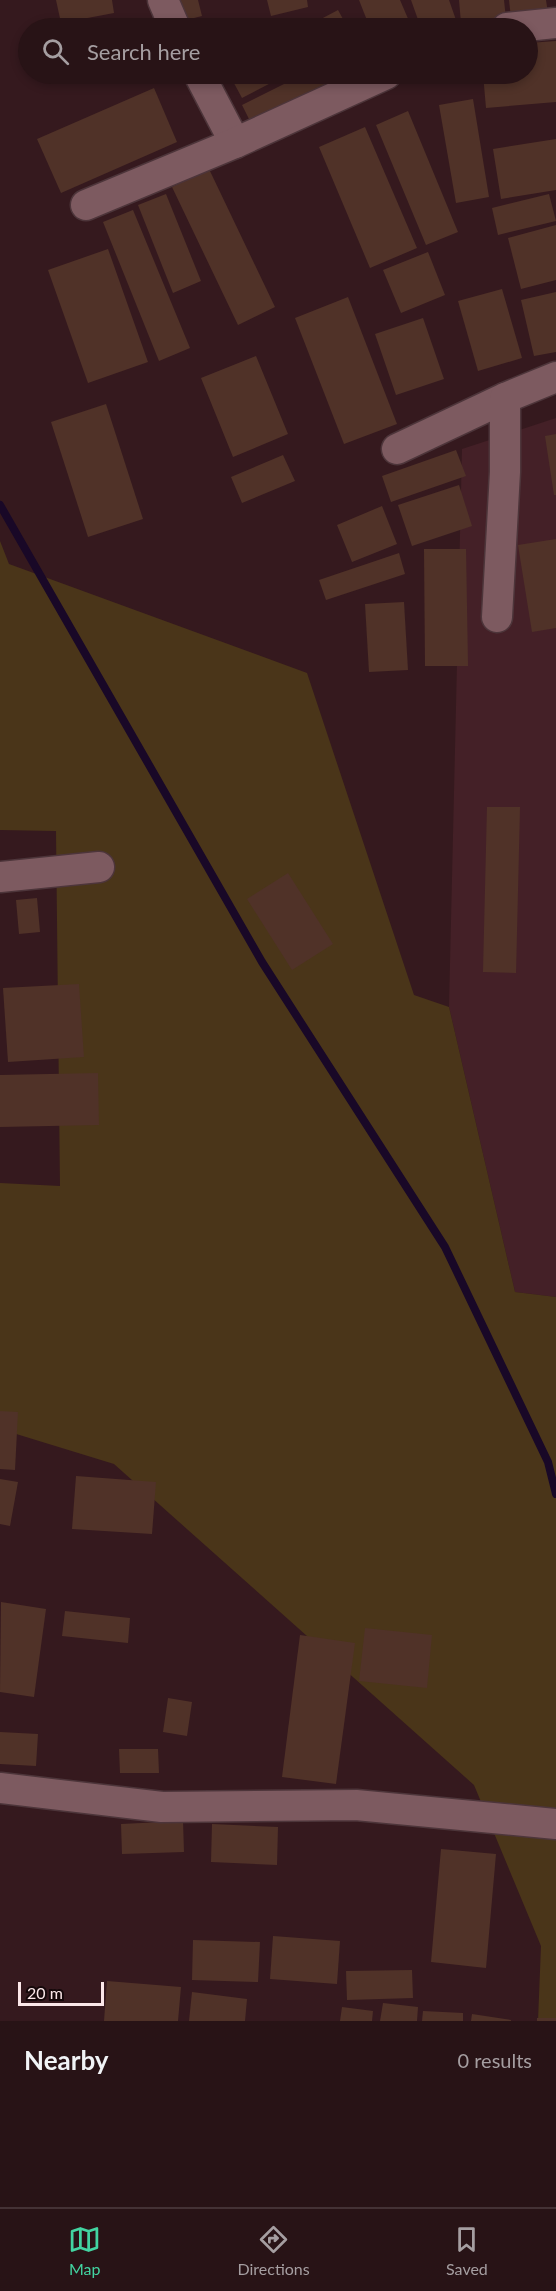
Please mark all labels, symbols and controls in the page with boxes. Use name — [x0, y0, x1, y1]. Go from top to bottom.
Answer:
search box — [18, 18, 538, 84]
icon: search — [39, 35, 72, 68]
text: Search here — [87, 38, 200, 65]
scale bar — [18, 1979, 104, 2006]
text: 20 m — [27, 1983, 63, 2002]
text: Nearby — [24, 2044, 109, 2076]
text: 0 results — [457, 2048, 532, 2072]
tab: Map — [68, 2223, 101, 2278]
tab: Directions — [237, 2223, 310, 2278]
tab: Saved — [446, 2223, 488, 2278]

